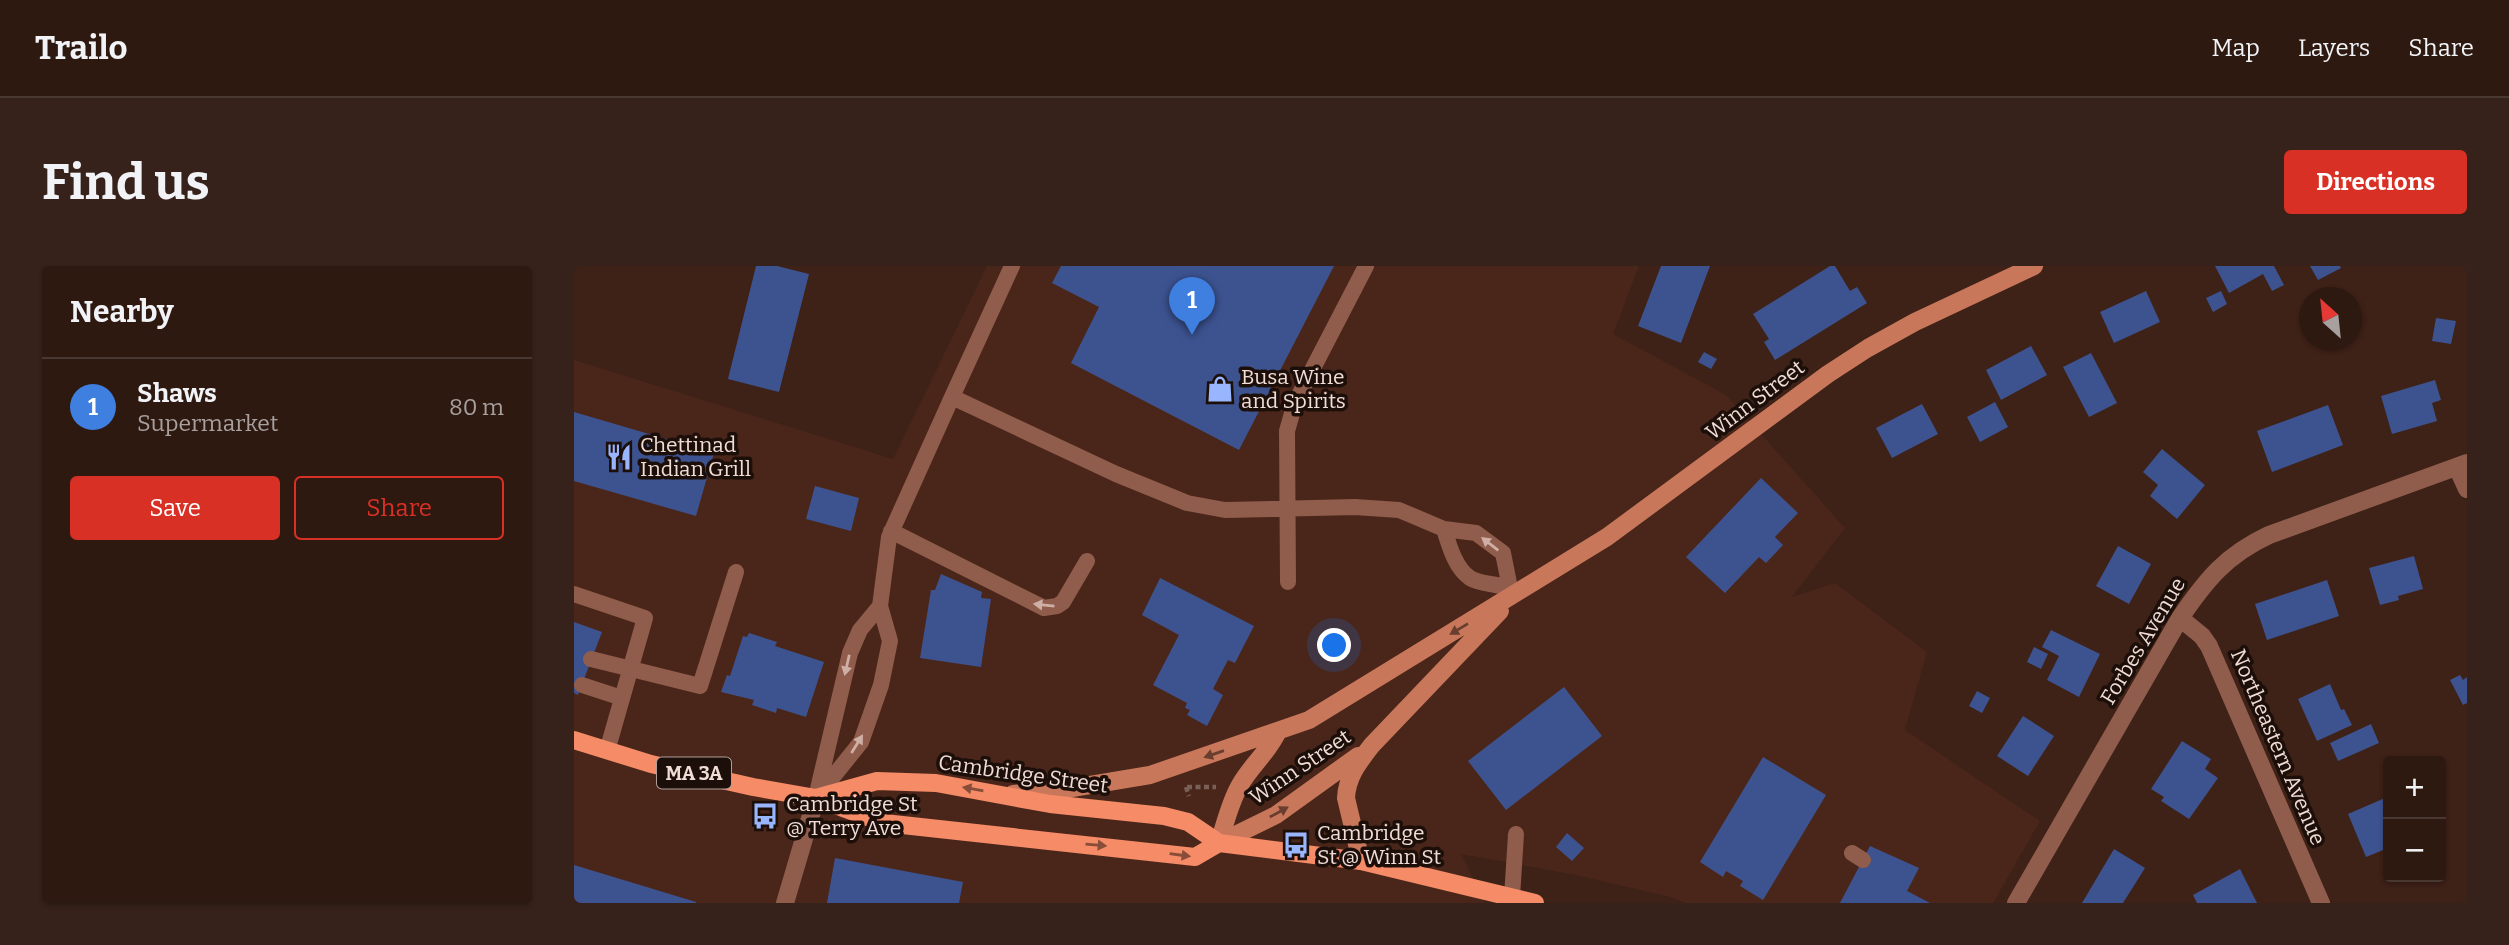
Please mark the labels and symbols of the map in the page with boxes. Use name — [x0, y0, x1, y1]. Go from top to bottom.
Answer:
pin: 1 — [1169, 277, 1215, 335]
north arrow — [2299, 287, 2362, 350]
street label: Winn Street — [1700, 354, 1810, 446]
place label: Busa Wine and Spirits — [1241, 364, 1346, 414]
shop icon: Busa Wine and Spirits — [1205, 374, 1235, 404]
place label: Chettinad Indian Grill — [640, 432, 751, 482]
restaurant icon: Chettinad Indian Grill — [604, 442, 634, 472]
one-way arrow — [1482, 536, 1500, 551]
street label: Forbes Avenue — [2095, 573, 2191, 709]
one-way arrow — [1033, 600, 1055, 611]
one-way arrow — [1449, 622, 1469, 635]
your location — [1317, 628, 1351, 662]
street label: Northeastern Avenue — [2225, 645, 2331, 849]
one-way arrow — [841, 654, 852, 676]
street label: Winn Street — [1244, 723, 1356, 810]
one-way arrow — [851, 734, 864, 754]
street label: Cambridge Street — [937, 749, 1110, 799]
one-way arrow — [1204, 749, 1225, 760]
road number: MA 3A — [657, 758, 731, 788]
one-way arrow — [962, 783, 984, 794]
place label: Cambridge St @ Terry Ave — [786, 791, 918, 841]
bus stop icon: Cambridge St @ Terry Ave — [750, 801, 780, 831]
one-way arrow — [1270, 806, 1289, 818]
place label: Cambridge St @ Winn St — [1317, 820, 1442, 870]
bus stop icon: Cambridge St @ Winn St — [1281, 830, 1311, 860]
one-way arrow — [1085, 840, 1107, 851]
one-way arrow — [1169, 850, 1191, 861]

